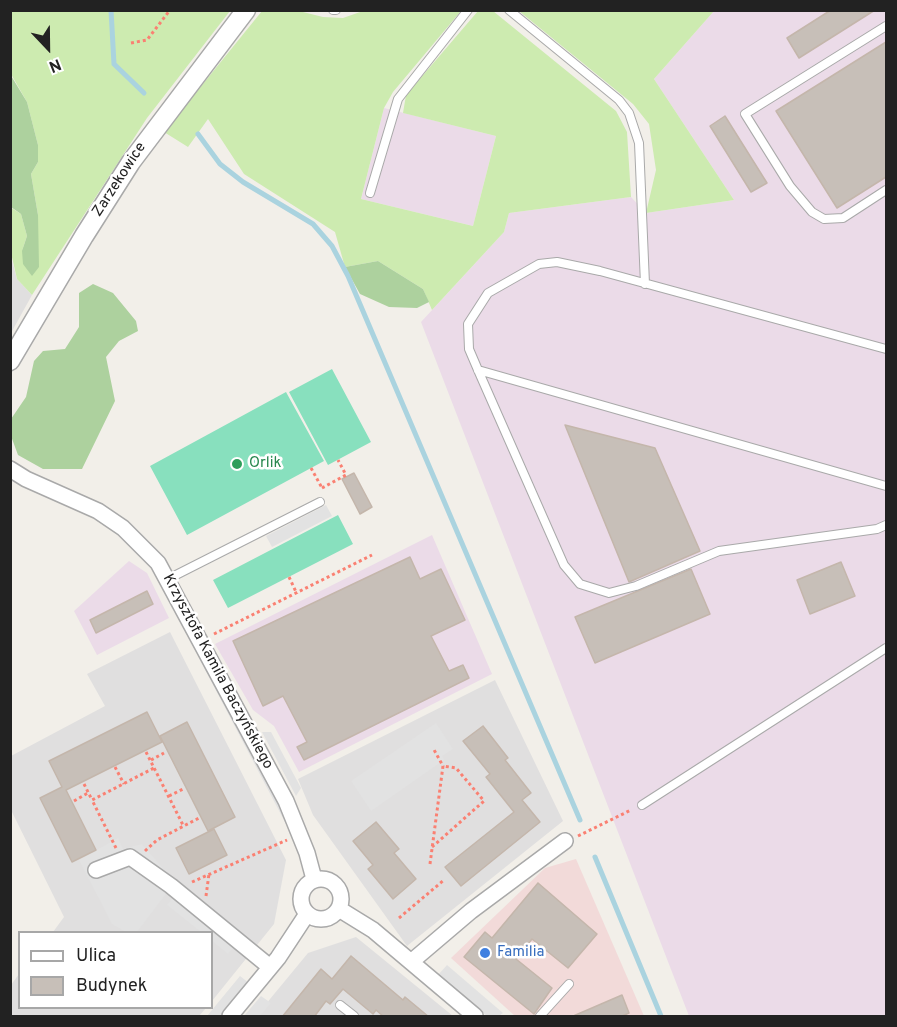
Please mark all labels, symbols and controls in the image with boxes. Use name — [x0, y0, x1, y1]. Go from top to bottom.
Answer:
north arrow — [18, 18, 78, 78]
text: N — [46, 53, 64, 76]
street label: Zarzekowice — [89, 139, 151, 221]
place label: Orlik — [249, 455, 281, 473]
marker: Orlik — [230, 457, 244, 471]
street label: Krzysztofa Kamila Baczyńskiego — [158, 571, 276, 773]
legend — [18, 931, 213, 1009]
place label: Familia — [497, 944, 544, 962]
text: Ulica — [76, 945, 116, 968]
marker: Familia — [478, 946, 492, 960]
text: Budynek — [76, 975, 147, 998]

